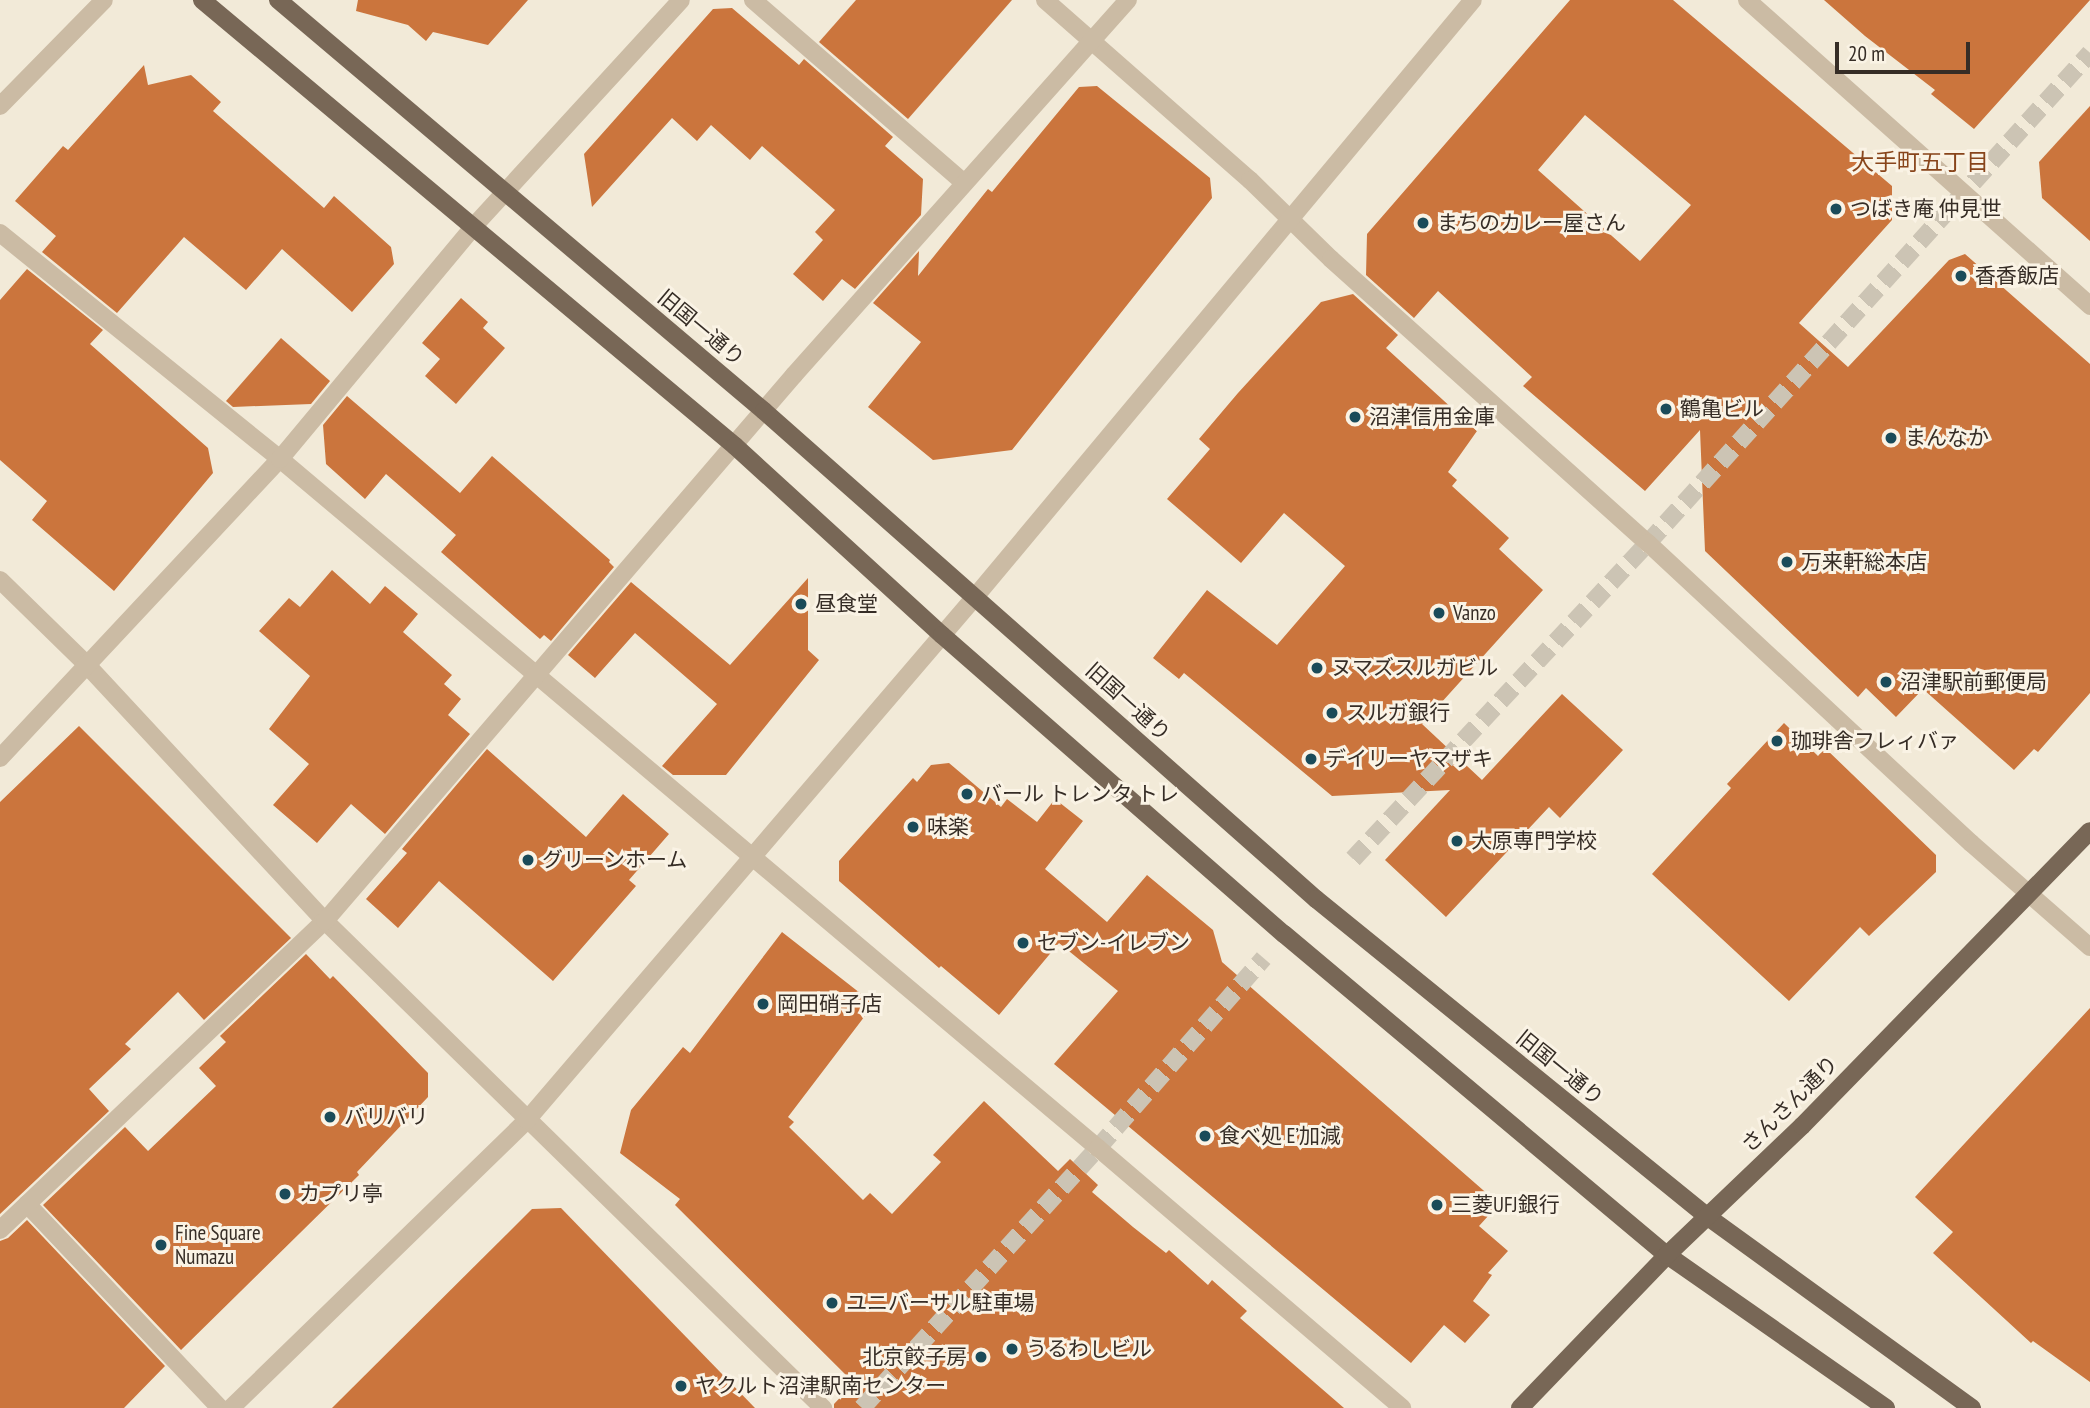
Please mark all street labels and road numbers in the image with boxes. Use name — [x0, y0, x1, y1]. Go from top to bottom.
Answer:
street label: 旧国一通り — [653, 285, 749, 371]
street label: 旧国一通り — [1081, 658, 1175, 746]
street label: 旧国一通り — [1511, 1025, 1609, 1111]
street label: さんさん通り — [1737, 1051, 1843, 1157]

